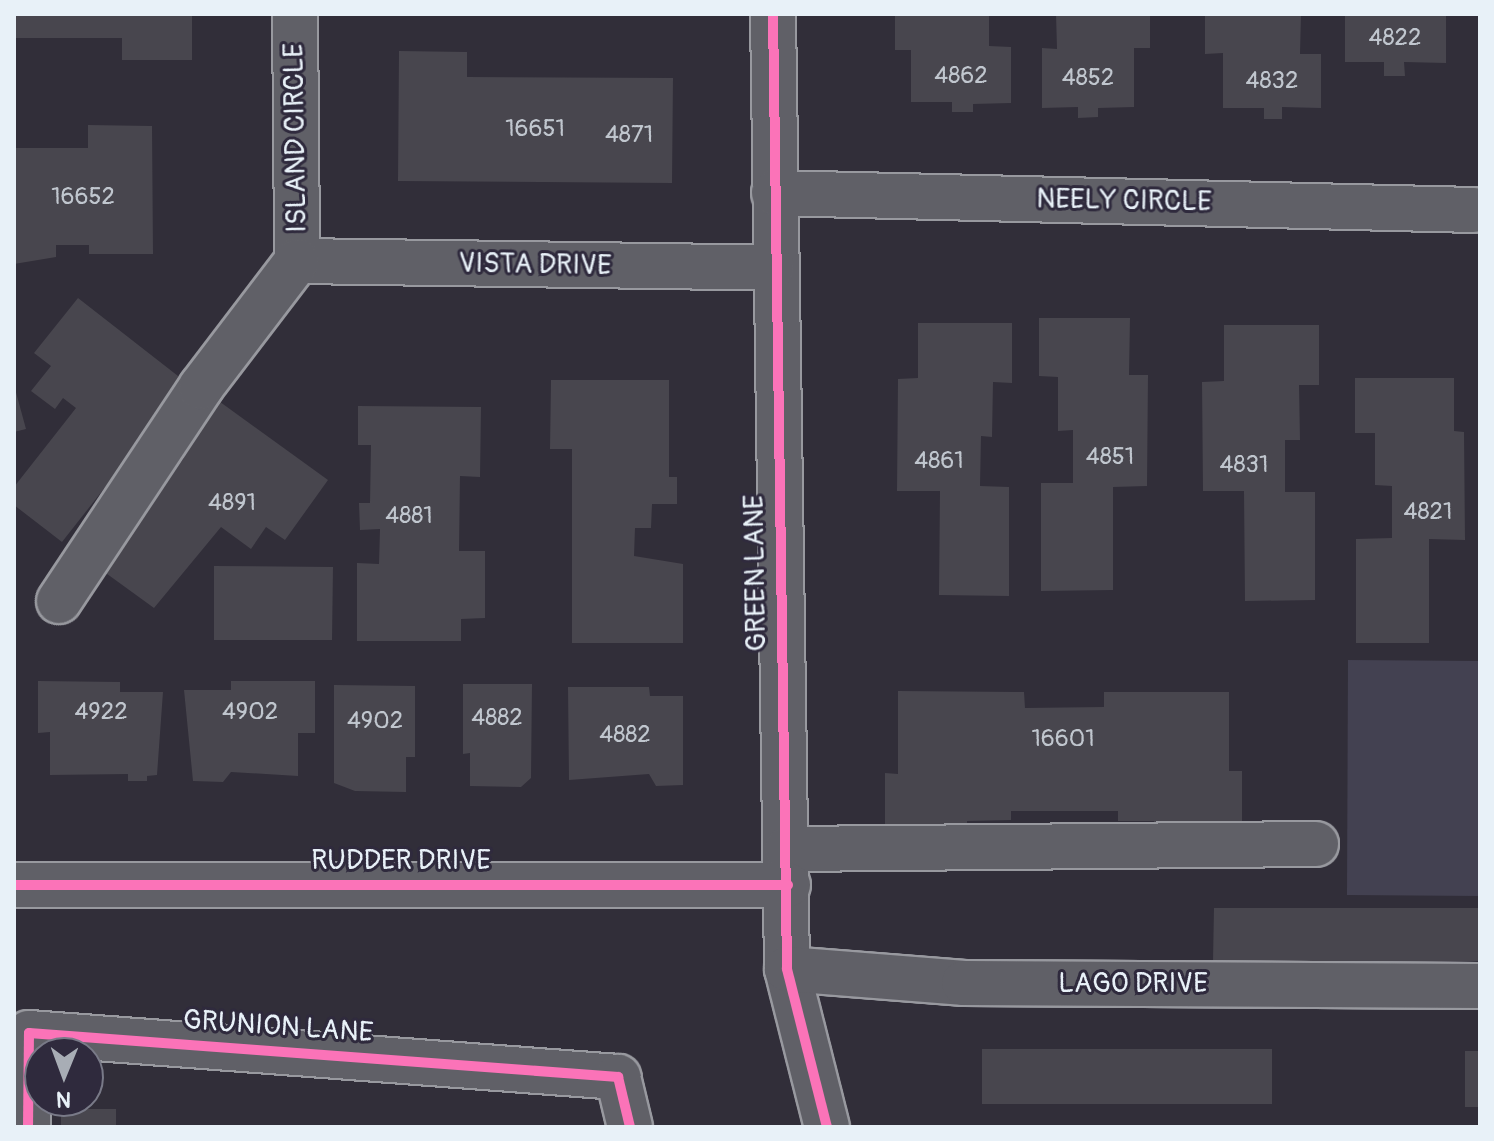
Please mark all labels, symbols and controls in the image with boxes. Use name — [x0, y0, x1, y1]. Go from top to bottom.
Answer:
house number: 4822 — [1369, 24, 1421, 52]
street label: ISLAND CIRCLE — [278, 43, 314, 233]
house number: 4862 — [934, 62, 988, 90]
house number: 4852 — [1062, 64, 1114, 92]
house number: 4832 — [1246, 67, 1298, 95]
house number: 16651 — [505, 115, 565, 143]
house number: 4871 — [605, 121, 653, 149]
house number: 16652 — [51, 183, 115, 211]
street label: NEELY CIRCLE — [1036, 183, 1212, 219]
street label: VISTA DRIVE — [458, 247, 612, 283]
house number: 4851 — [1086, 443, 1134, 471]
house number: 4861 — [914, 447, 964, 475]
house number: 4831 — [1220, 451, 1268, 479]
house number: 4891 — [208, 489, 256, 517]
street label: GREEN LANE — [738, 494, 774, 652]
house number: 4821 — [1404, 498, 1452, 526]
house number: 4881 — [385, 502, 433, 530]
house number: 4922 — [74, 698, 128, 726]
house number: 4902 — [222, 698, 278, 726]
house number: 4882 — [471, 704, 523, 732]
house number: 4902 — [347, 707, 403, 735]
house number: 4882 — [599, 721, 651, 749]
house number: 16601 — [1031, 725, 1095, 753]
street label: RUDDER DRIVE — [311, 844, 491, 878]
street label: LAGO DRIVE — [1058, 967, 1208, 1001]
street label: GRUNION LANE — [182, 1004, 374, 1050]
north arrow — [24, 1037, 104, 1117]
text: N — [56, 1085, 71, 1113]

